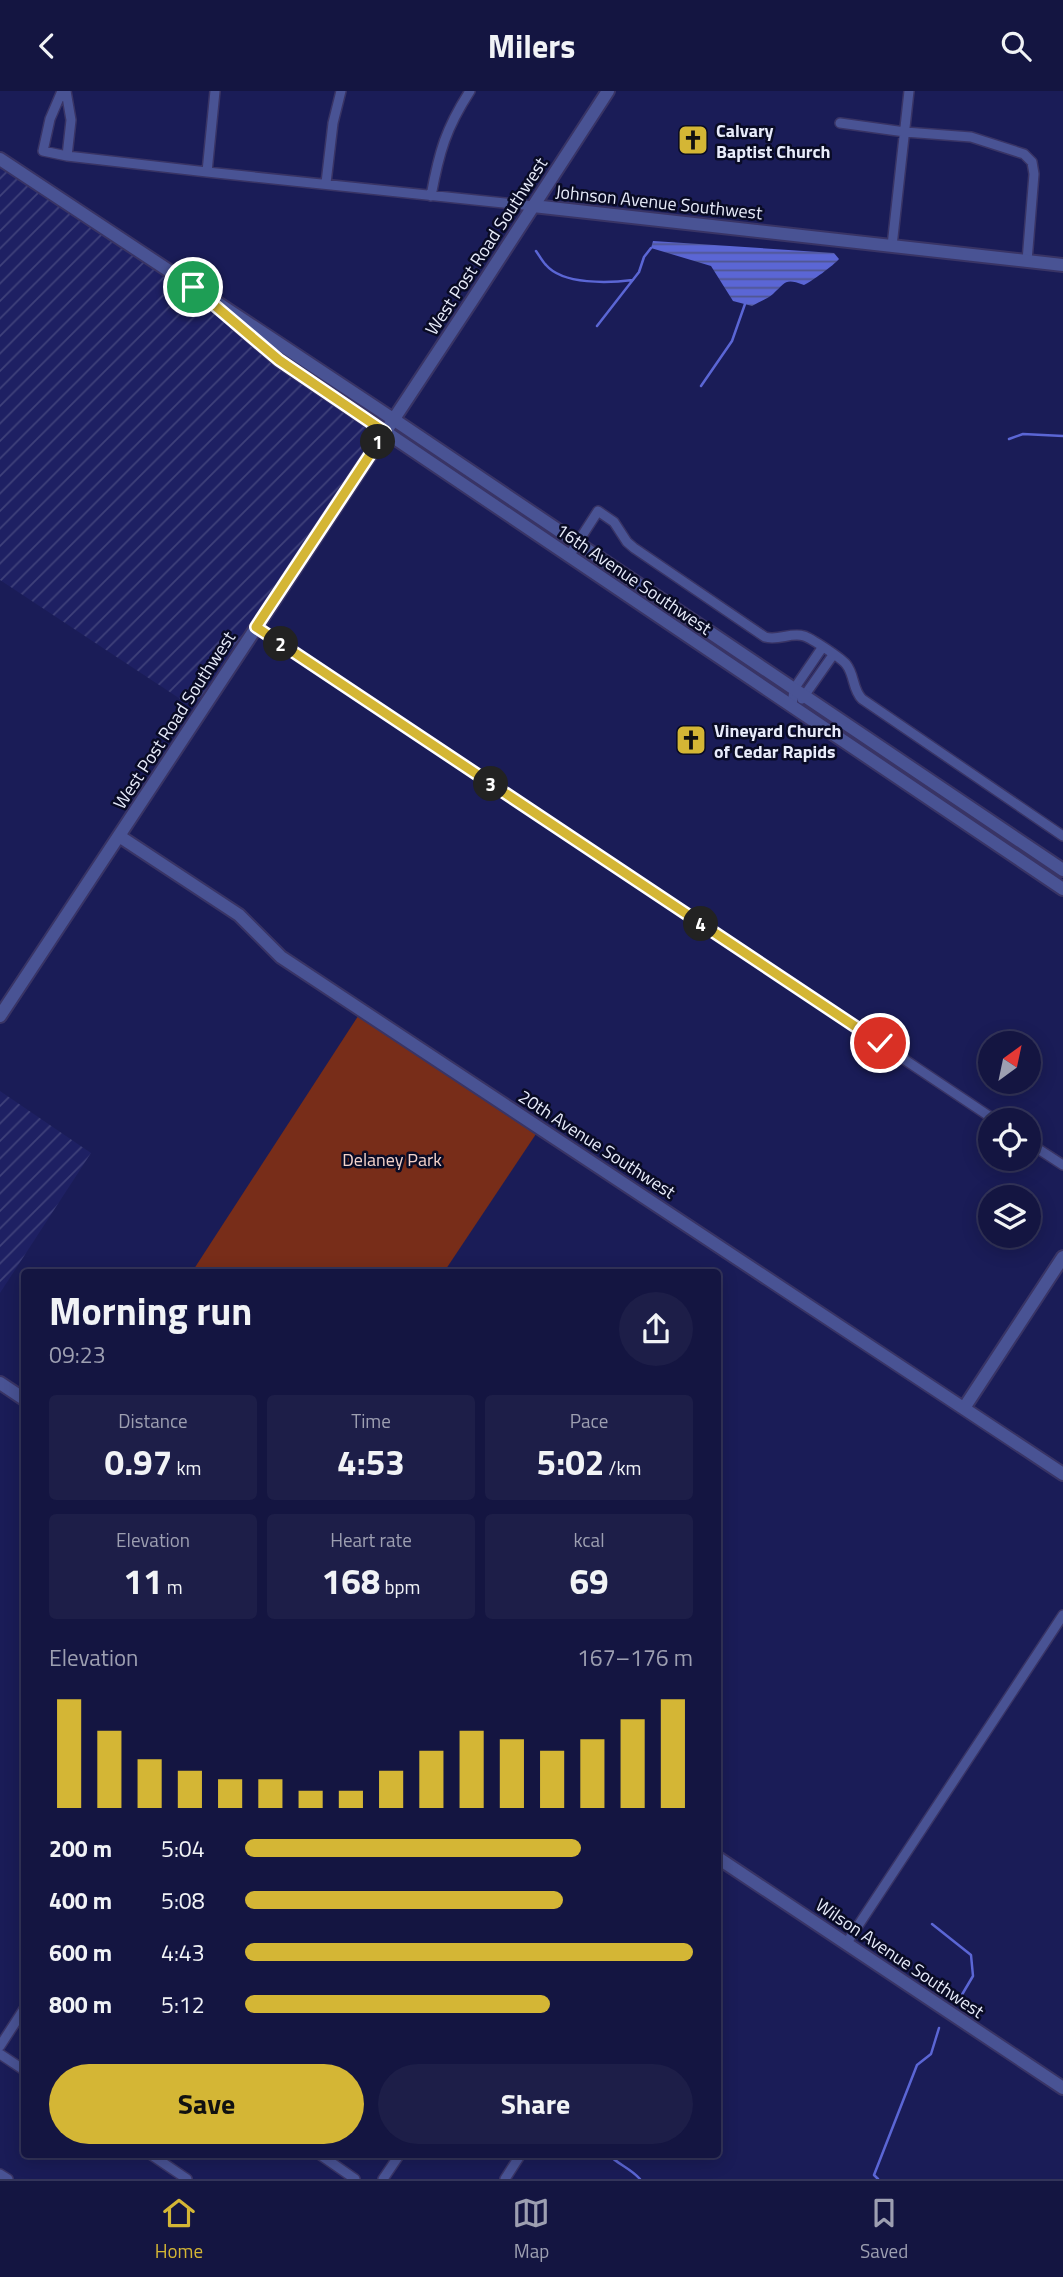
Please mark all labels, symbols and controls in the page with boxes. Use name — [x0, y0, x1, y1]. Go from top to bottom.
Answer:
text: Milers — [488, 22, 575, 70]
icon: back — [28, 27, 66, 65]
icon: search — [997, 27, 1035, 65]
place label: Calvary Baptist Church — [716, 117, 831, 165]
church icon: Calvary Baptist Church — [676, 123, 710, 157]
street label: West Post Road Southwest — [418, 151, 554, 340]
street label: Johnson Avenue Southwest — [554, 178, 764, 226]
pin — [163, 257, 223, 317]
icon: arrive — [174, 268, 212, 306]
pin: 1 — [360, 425, 396, 459]
text: 1 — [372, 427, 383, 456]
street label: 16th Avenue Southwest — [551, 517, 718, 642]
street label: West Post Road Southwest — [106, 625, 242, 814]
pin: 2 — [264, 627, 298, 661]
text: 2 — [275, 629, 286, 658]
place label: Vineyard Church of Cedar Rapids — [714, 717, 841, 765]
church icon: Vineyard Church of Cedar Rapids — [674, 723, 708, 757]
pin: 3 — [474, 767, 508, 801]
text: 3 — [485, 769, 496, 798]
pin: 4 — [684, 907, 718, 941]
text: 4 — [695, 909, 706, 938]
pin — [850, 1013, 910, 1073]
icon: check — [861, 1024, 899, 1062]
north arrow — [978, 1031, 1041, 1094]
map controls — [978, 1031, 1041, 1248]
street label: 20th Avenue Southwest — [513, 1083, 681, 1205]
button: locate — [978, 1108, 1041, 1171]
park label: Delaney Park — [342, 1146, 442, 1173]
button: layers — [978, 1185, 1041, 1248]
text: Morning run — [49, 1282, 252, 1340]
button: share — [619, 1292, 693, 1366]
text: 09:23 — [49, 1337, 106, 1372]
text: Distance — [118, 1406, 188, 1435]
text: Time — [351, 1406, 391, 1435]
text: Pace — [570, 1406, 608, 1435]
text: 0.97 — [105, 1435, 172, 1489]
text: 4:53 — [337, 1435, 405, 1489]
text: 5:02 — [537, 1435, 604, 1489]
text: km — [172, 1453, 201, 1482]
text: /km — [604, 1453, 641, 1482]
text: Elevation — [116, 1525, 190, 1554]
text: Heart rate — [330, 1525, 412, 1554]
text: kcal — [573, 1525, 605, 1554]
text: 11 — [123, 1554, 163, 1608]
text: 168 — [322, 1554, 380, 1608]
text: 69 — [569, 1554, 609, 1608]
text: m — [163, 1572, 183, 1601]
text: bpm — [380, 1572, 420, 1601]
text: Elevation — [49, 1640, 138, 1675]
text: 167–176 m — [577, 1640, 693, 1675]
text: 200 m — [49, 1831, 112, 1866]
text: 5:04 — [161, 1831, 205, 1866]
text: 400 m — [49, 1883, 112, 1918]
text: 5:08 — [161, 1883, 205, 1918]
street label: Wilson Avenue Southwest — [810, 1891, 990, 2025]
text: 600 m — [49, 1935, 112, 1970]
text: 4:43 — [161, 1935, 205, 1970]
text: 800 m — [49, 1987, 112, 2022]
text: 5:12 — [161, 1987, 205, 2022]
button: Save — [49, 2064, 364, 2144]
button: Share — [378, 2064, 693, 2144]
tab: Home — [155, 2194, 203, 2265]
tab: Map — [512, 2194, 550, 2265]
tab: Saved — [860, 2194, 908, 2265]

